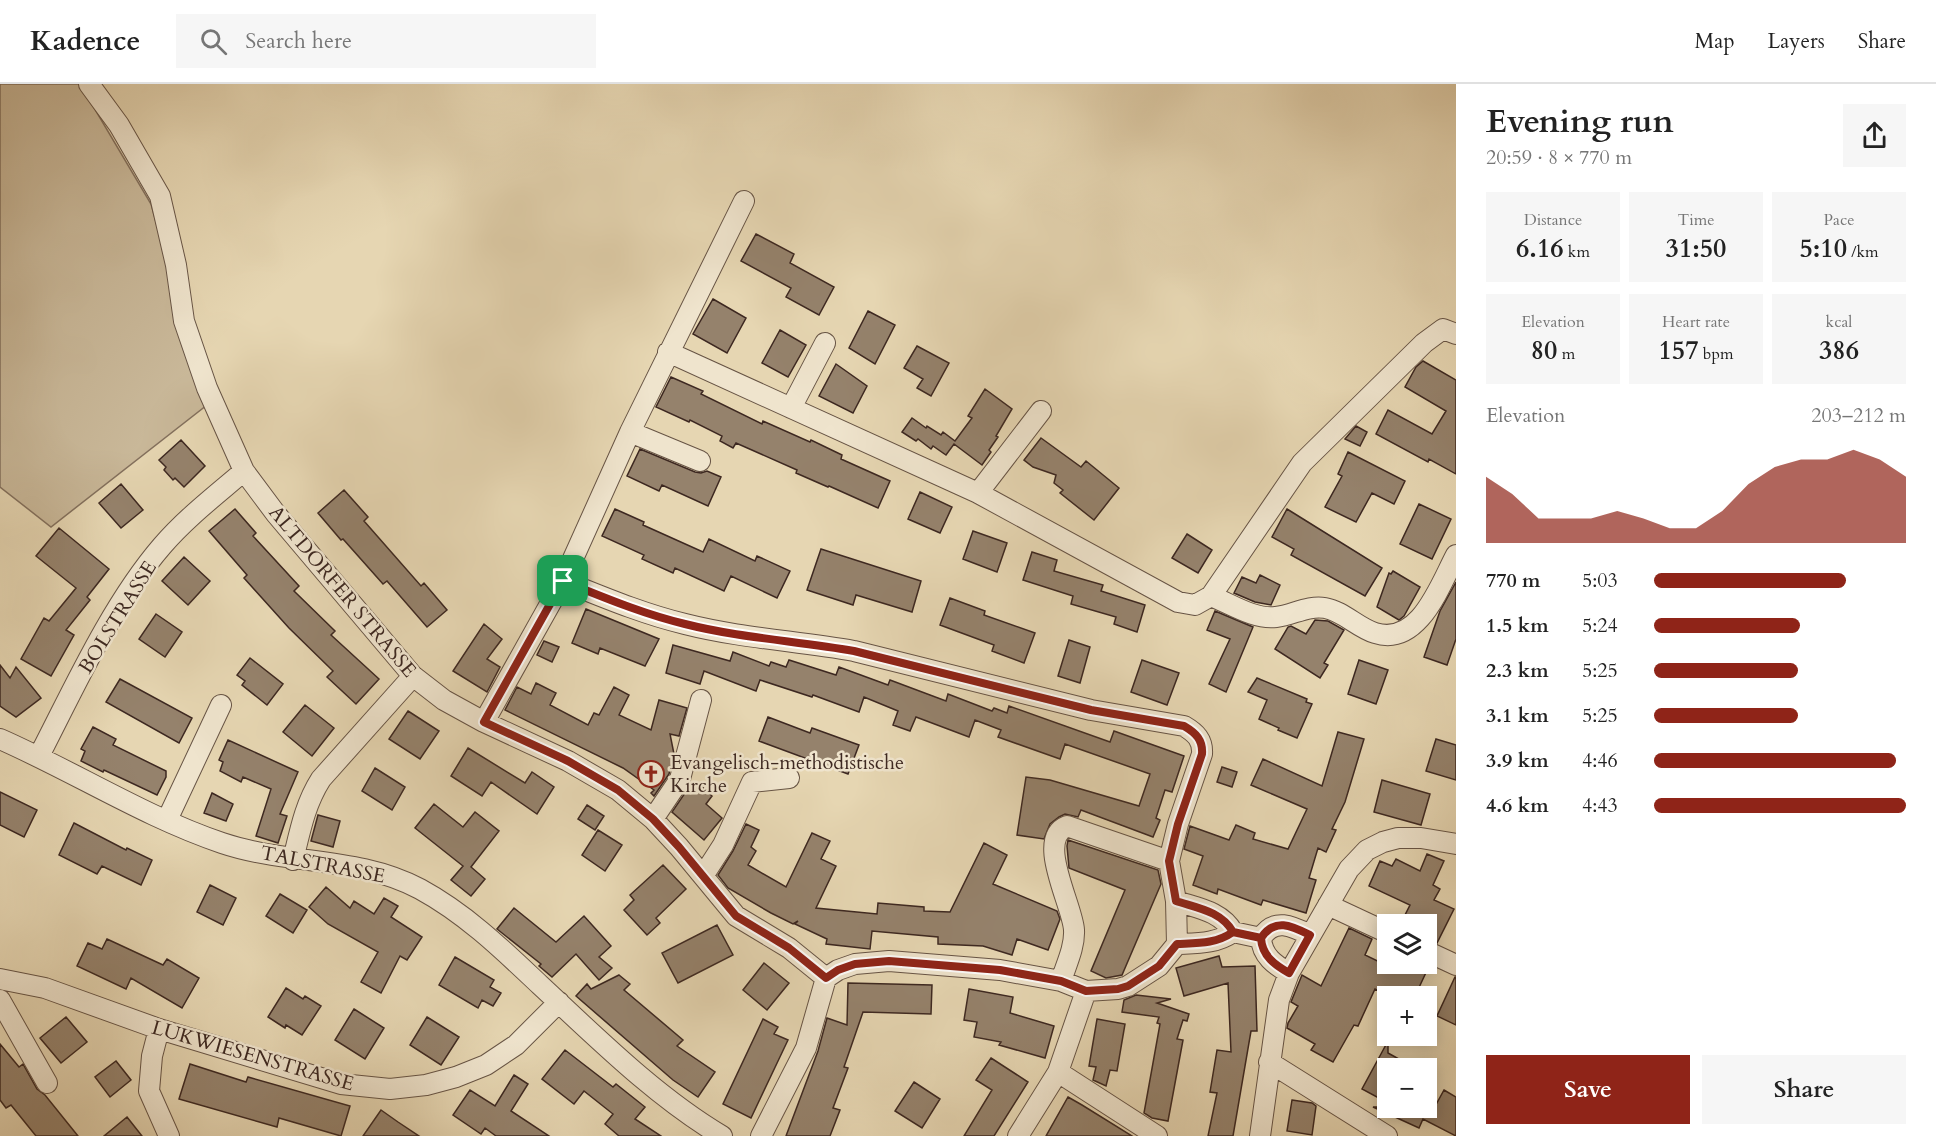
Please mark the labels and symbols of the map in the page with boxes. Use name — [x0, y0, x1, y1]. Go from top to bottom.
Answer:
street label: ALTDORFER STRASSE — [263, 500, 423, 683]
pin — [537, 555, 588, 606]
street label: BOLSTRASSE — [72, 556, 163, 679]
place label: Evangelisch-methodistische Kirche — [670, 749, 904, 799]
church icon: Evangelisch-methodistische Kirche — [636, 759, 666, 789]
street label: TALSTRASSE — [258, 839, 387, 890]
street label: LUKWIESENSTRASSE — [149, 1014, 357, 1097]

